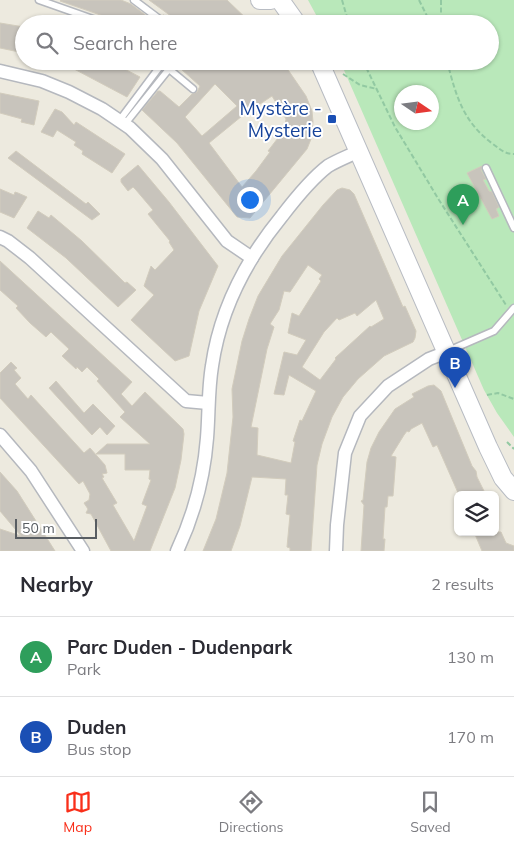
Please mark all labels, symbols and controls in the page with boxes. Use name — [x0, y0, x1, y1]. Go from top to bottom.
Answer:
search box — [15, 15, 499, 70]
icon: search — [33, 29, 61, 57]
text: Search here — [73, 31, 177, 55]
north arrow — [394, 85, 439, 130]
place label: Mystère - Mysterie — [239, 96, 322, 142]
marker: Mystère - Mysterie — [326, 113, 338, 125]
pin: A — [447, 184, 479, 225]
your location — [237, 187, 263, 213]
pin: B — [439, 347, 471, 388]
map controls — [454, 491, 499, 536]
button: layers — [454, 491, 499, 536]
scale bar — [15, 516, 98, 539]
text: 50 m — [22, 519, 55, 537]
text: Nearby — [20, 571, 93, 597]
text: 2 results — [431, 574, 494, 594]
text: Parc Duden - Dudenpark — [67, 635, 292, 659]
text: A — [30, 647, 42, 667]
text: 130 m — [447, 647, 494, 667]
text: Park — [67, 659, 101, 679]
text: Duden — [67, 715, 126, 739]
text: B — [30, 727, 42, 747]
text: 170 m — [447, 727, 494, 747]
text: Bus stop — [67, 739, 131, 759]
tab: Map — [63, 788, 92, 836]
tab: Directions — [219, 788, 284, 836]
tab: Saved — [410, 788, 451, 836]

